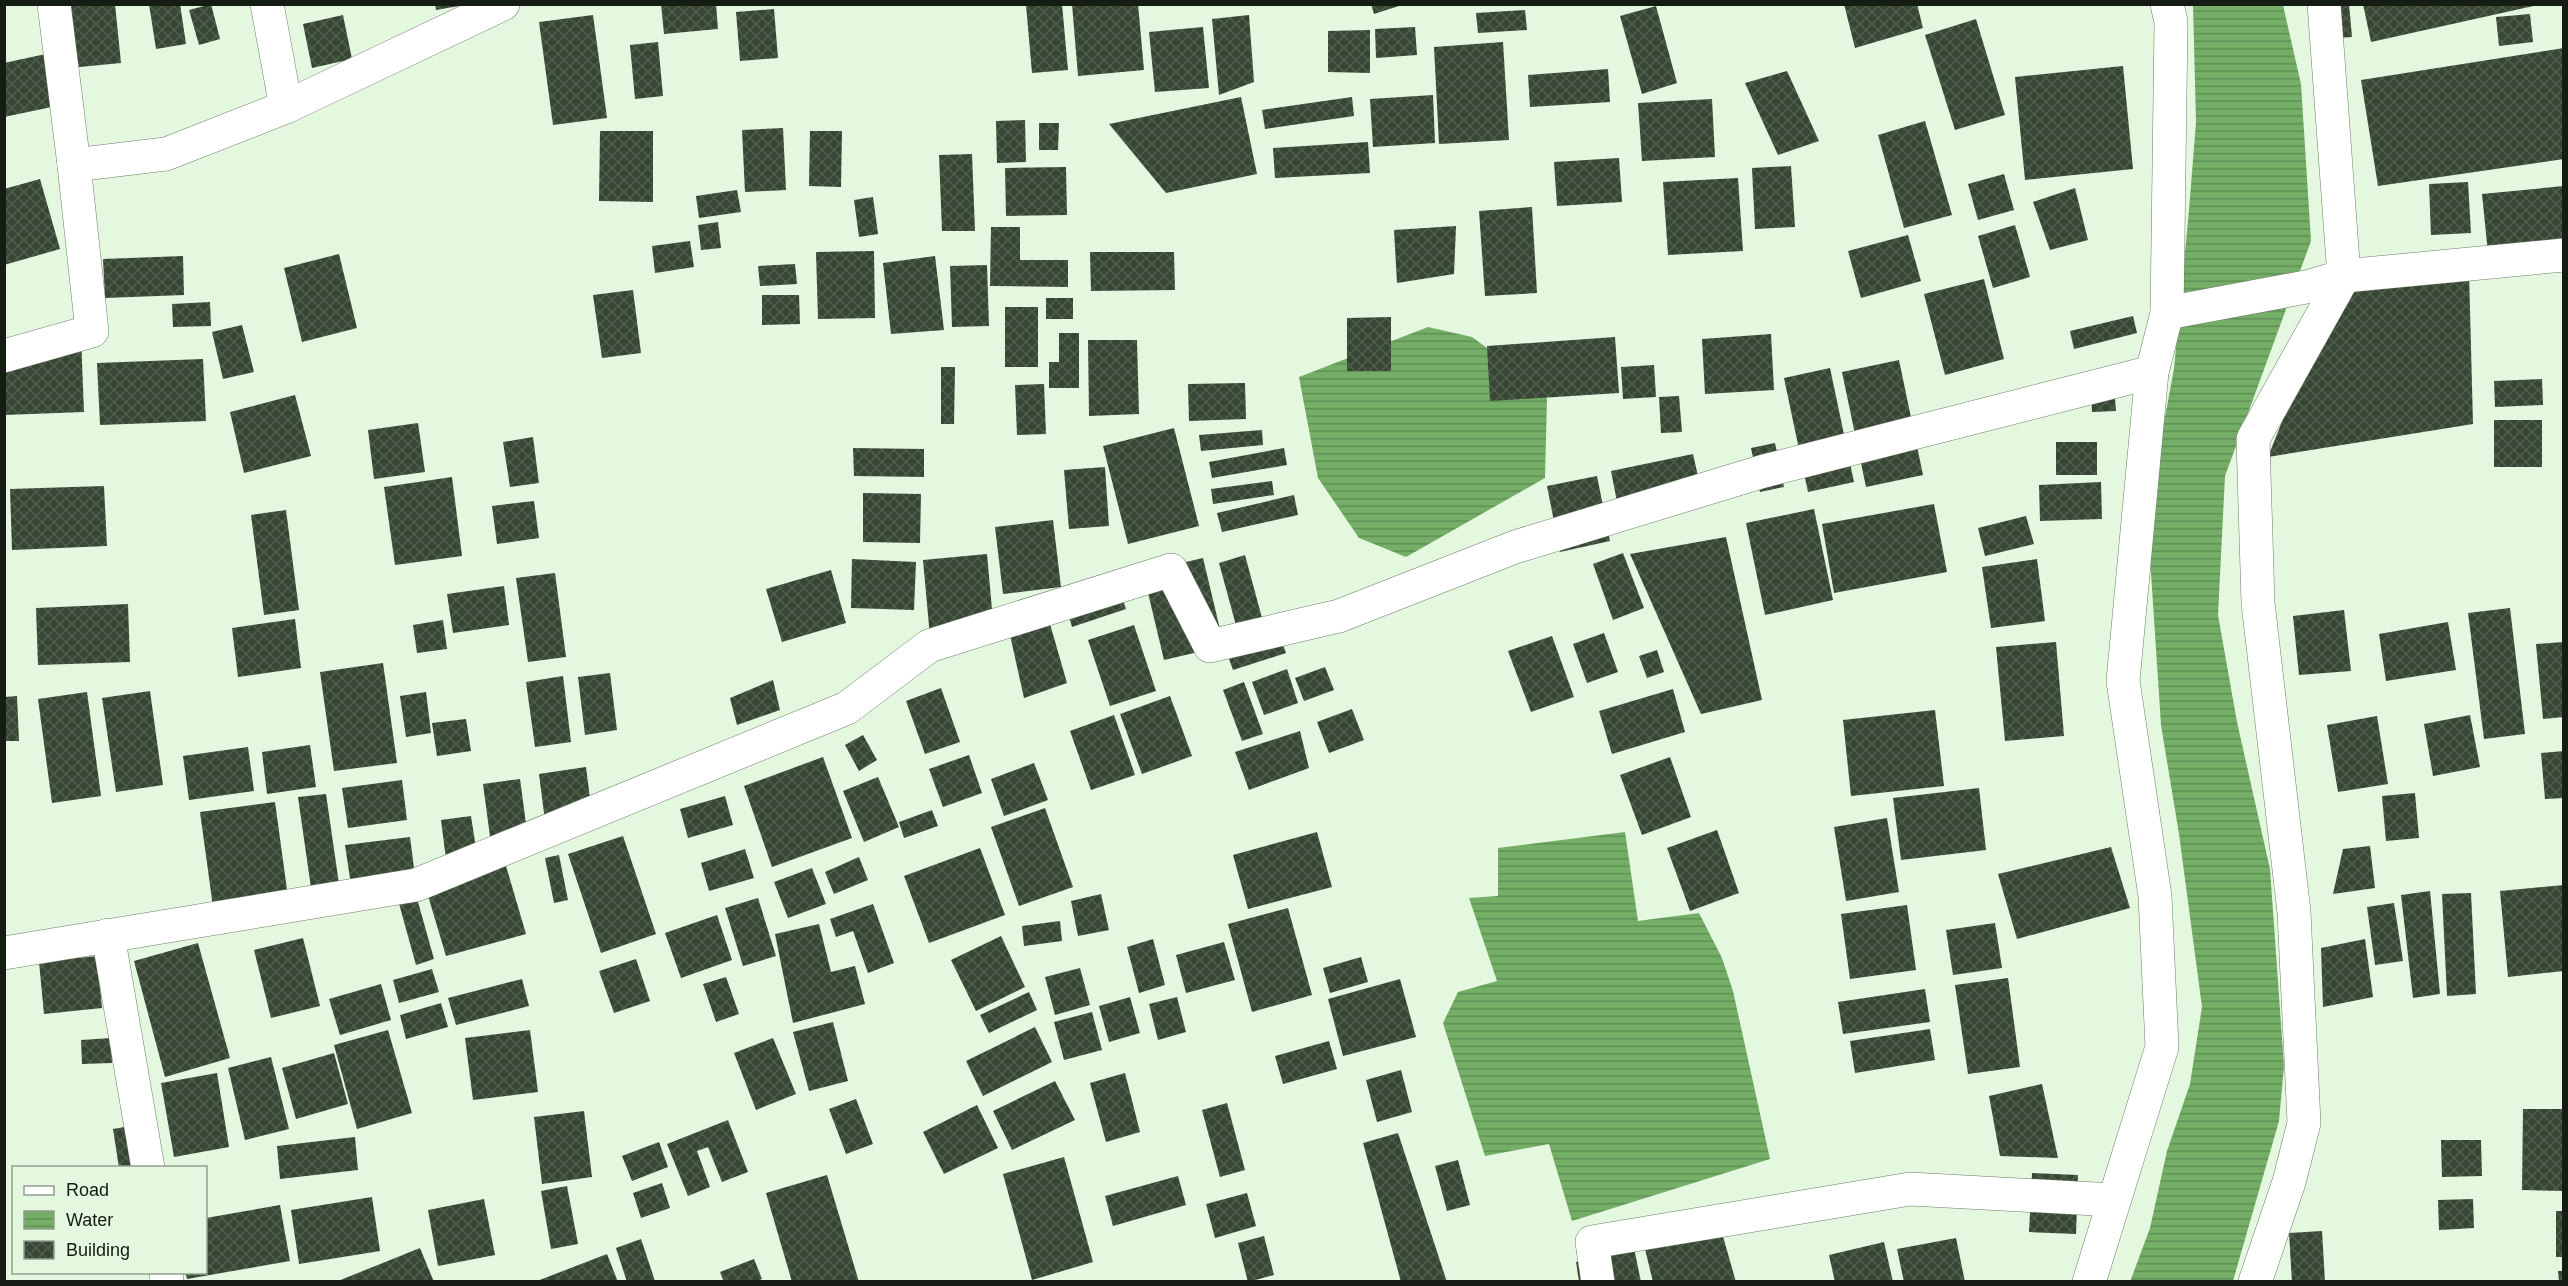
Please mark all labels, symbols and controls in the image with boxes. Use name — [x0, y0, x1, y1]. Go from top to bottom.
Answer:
legend — [12, 1166, 207, 1274]
text: Road — [66, 1180, 109, 1200]
text: Water — [66, 1210, 113, 1230]
text: Building — [66, 1240, 130, 1260]

